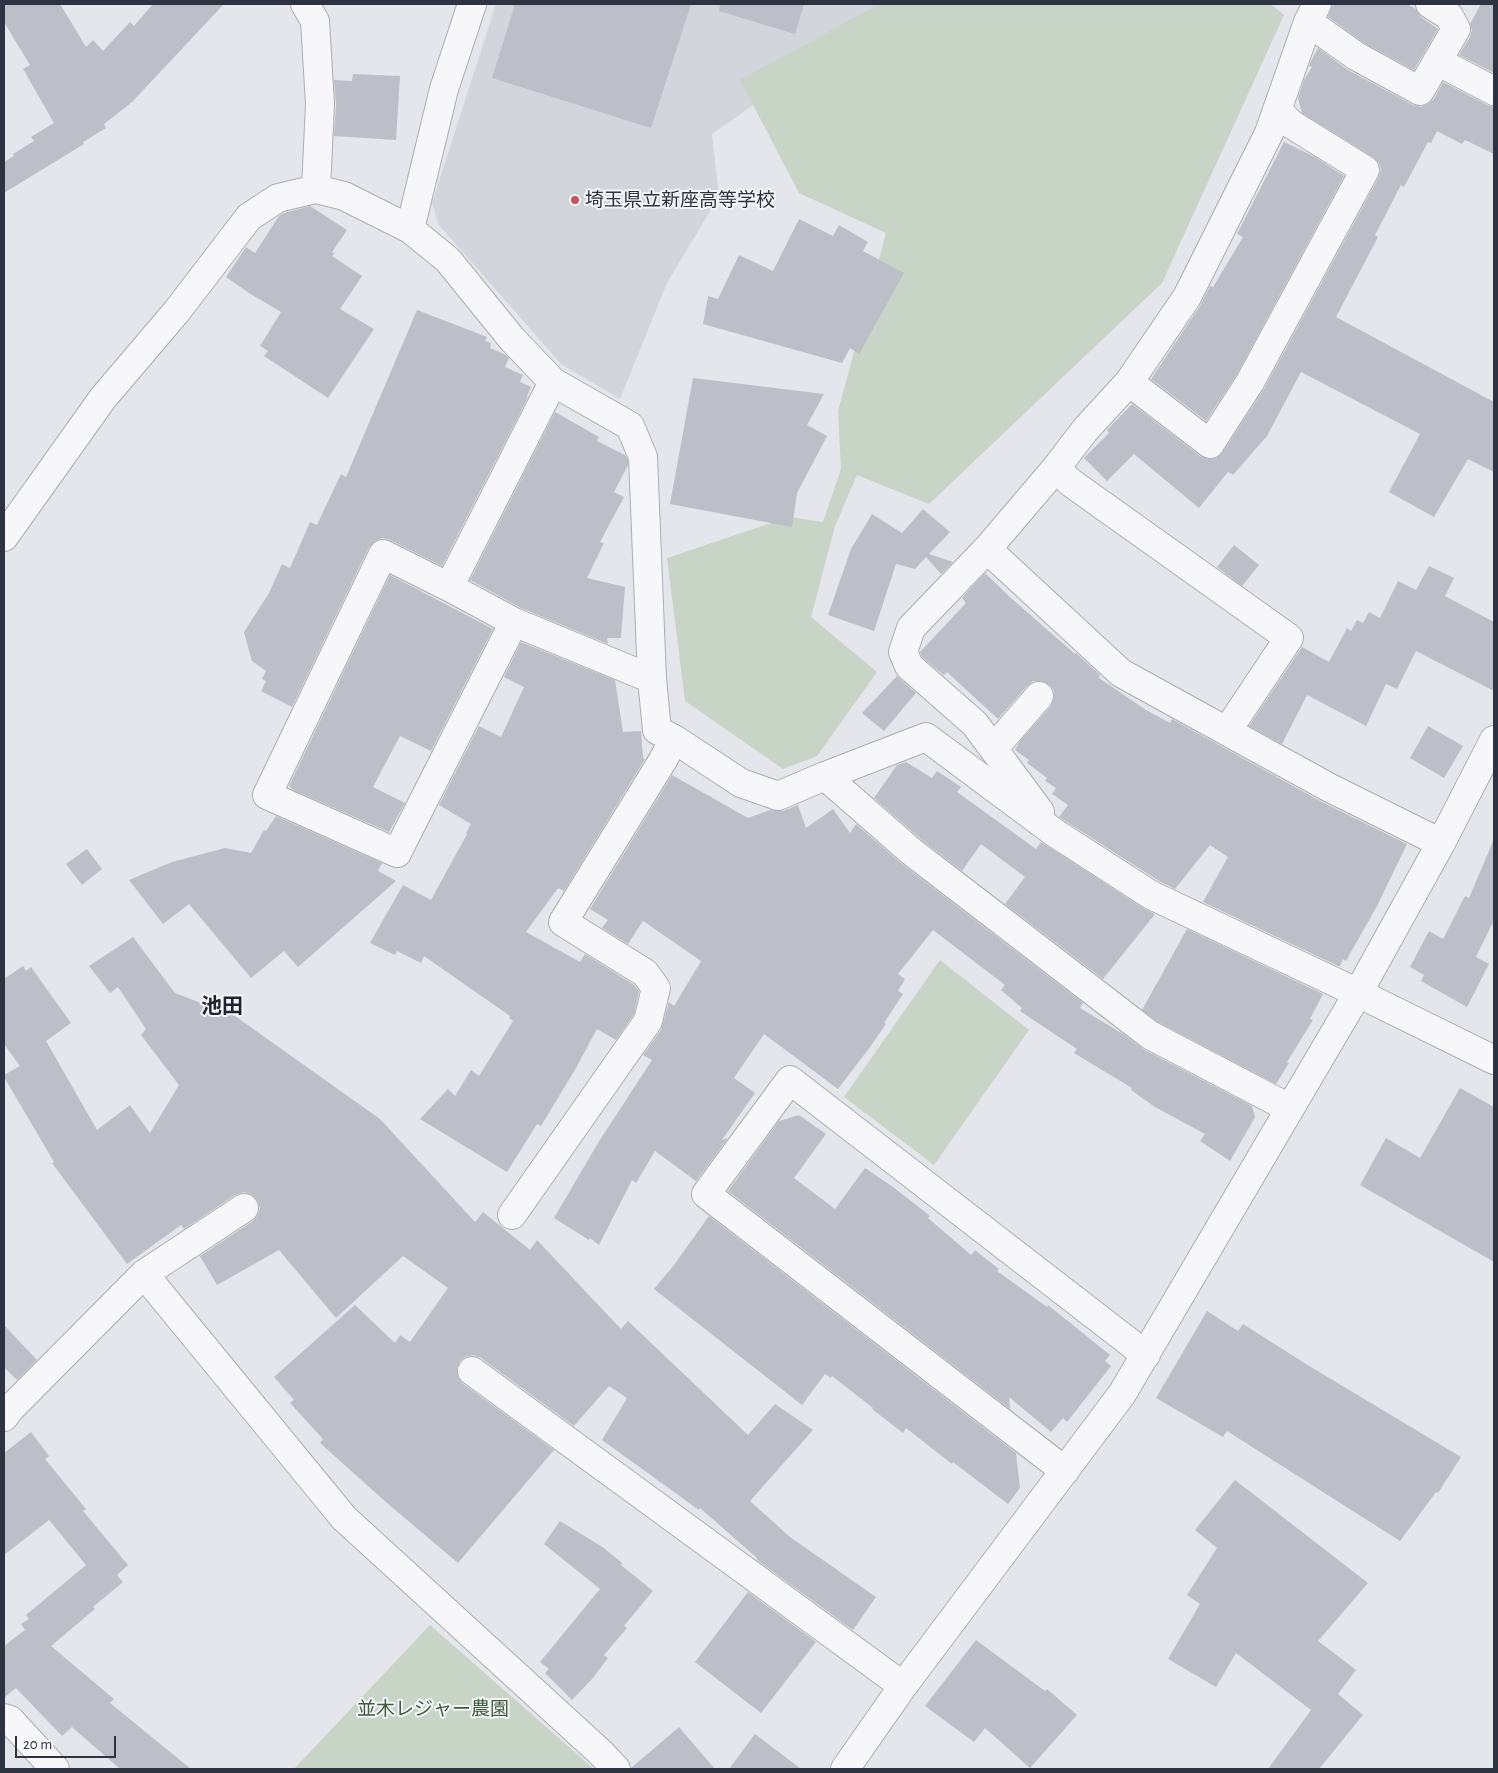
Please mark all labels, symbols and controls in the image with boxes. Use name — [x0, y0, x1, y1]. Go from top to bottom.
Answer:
place label: 埼玉県立新座高等学校 — [585, 189, 775, 211]
marker: 埼玉県立新座高等学校 — [569, 194, 581, 206]
district label: 池田 — [201, 994, 243, 1020]
park label: 並木レジャー農園 — [357, 1698, 509, 1720]
scale bar — [18, 1726, 119, 1758]
text: 20 m — [23, 1737, 52, 1752]

